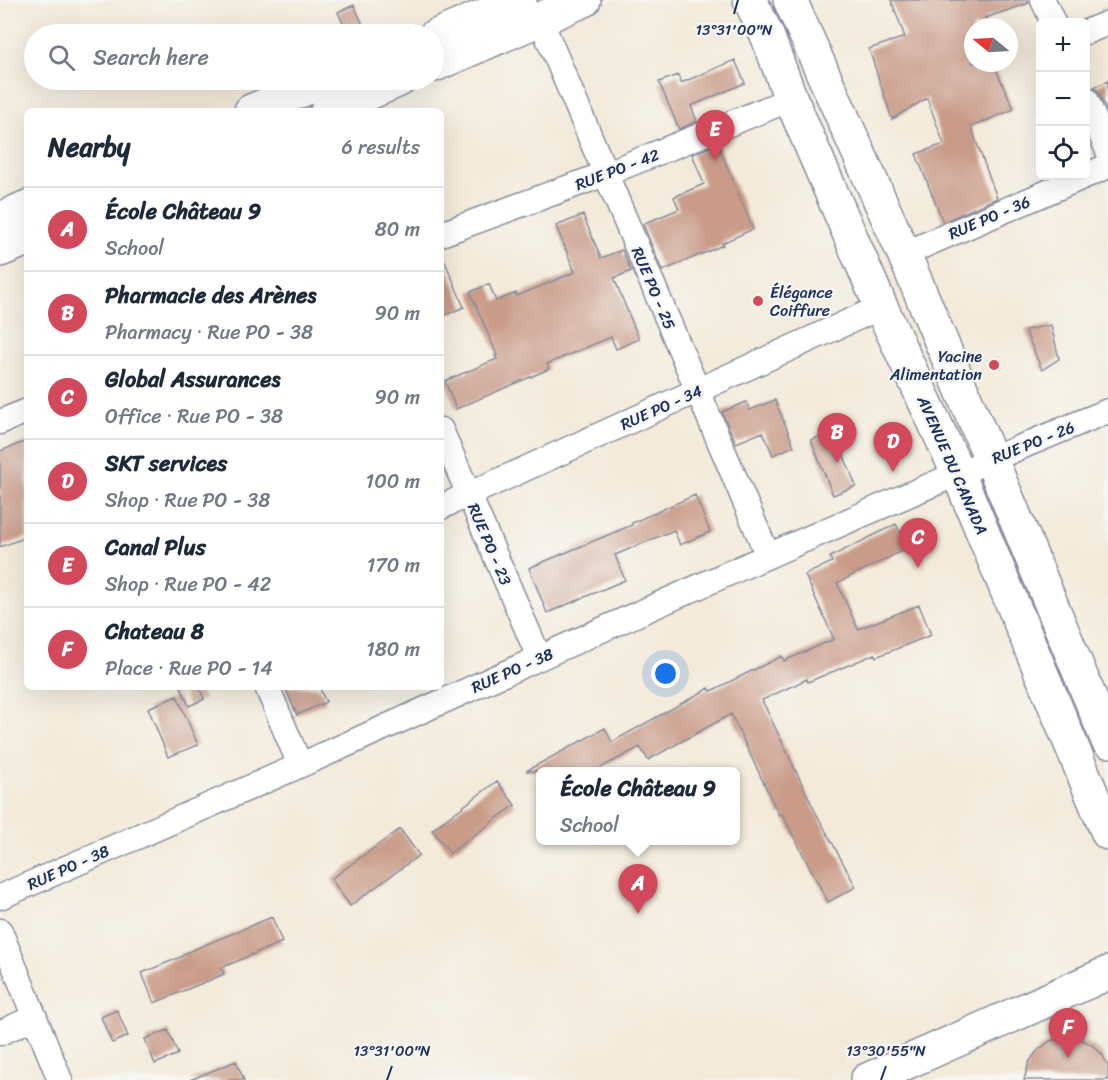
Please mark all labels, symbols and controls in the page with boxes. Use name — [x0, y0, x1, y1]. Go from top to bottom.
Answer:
text: 13°31'00"N — [696, 17, 773, 43]
north arrow — [964, 18, 1018, 72]
map controls — [1036, 18, 1090, 180]
button: + — [1036, 18, 1090, 72]
search box — [24, 24, 444, 90]
text: Search here — [93, 38, 209, 77]
icon: search — [45, 41, 78, 74]
button: − — [1036, 72, 1090, 126]
pin: E — [696, 110, 734, 160]
text: Nearby — [48, 124, 130, 170]
button: locate — [1036, 126, 1090, 180]
text: 6 results — [341, 130, 420, 165]
street label: RUE PO - 42 — [571, 140, 663, 199]
street label: RUE PO - 36 — [944, 187, 1035, 248]
text: École Château 9 — [105, 192, 261, 231]
text: A — [61, 212, 74, 247]
text: 80 m — [375, 212, 420, 247]
text: School — [105, 231, 164, 266]
street label: RUE PO - 25 — [623, 242, 684, 335]
text: Pharmacie des Arènes — [105, 276, 317, 315]
place label: Élégance Coiffure — [770, 278, 833, 325]
marker: Élégance Coiffure — [751, 294, 765, 308]
text: B — [61, 296, 74, 331]
text: 90 m — [375, 296, 420, 331]
text: Pharmacy · Rue PO - 38 — [105, 315, 313, 350]
place label: Yacine Alimentation — [889, 342, 982, 389]
marker: Yacine Alimentation — [987, 358, 1001, 372]
text: Global Assurances — [105, 360, 281, 399]
street label: RUE PO - 34 — [615, 376, 707, 439]
text: C — [61, 380, 74, 415]
text: 90 m — [375, 380, 420, 415]
street label: AVENUE DU CANADA — [914, 393, 992, 537]
text: Office · Rue PO - 38 — [105, 399, 283, 434]
street label: RUE PO - 26 — [987, 413, 1079, 472]
pin: B — [818, 414, 856, 463]
pin: D — [874, 422, 912, 472]
text: SKT services — [105, 444, 227, 483]
text: D — [62, 464, 73, 499]
text: 100 m — [366, 464, 420, 499]
text: Shop · Rue PO - 38 — [105, 483, 270, 518]
street label: RUE PO - 23 — [459, 499, 520, 590]
pin: C — [898, 518, 938, 568]
text: Canal Plus — [105, 528, 206, 567]
text: E — [62, 548, 73, 583]
text: 170 m — [367, 548, 420, 583]
text: Shop · Rue PO - 42 — [105, 567, 271, 602]
text: Chateau 8 — [105, 612, 204, 651]
text: F — [62, 632, 73, 667]
text: 180 m — [366, 632, 420, 667]
street label: RUE PO - 38 — [466, 639, 558, 701]
text: Place · Rue PO - 14 — [105, 651, 273, 686]
your location — [651, 659, 680, 688]
popup — [536, 767, 740, 845]
text: École Château 9 — [560, 769, 716, 808]
text: School — [560, 808, 619, 843]
street label: RUE PO - 38 — [22, 836, 114, 898]
pin: A — [618, 864, 658, 914]
pin: F — [1048, 1008, 1088, 1058]
text: 13°31'00"N — [354, 1038, 431, 1064]
text: 13°30'55"N — [846, 1038, 926, 1064]

